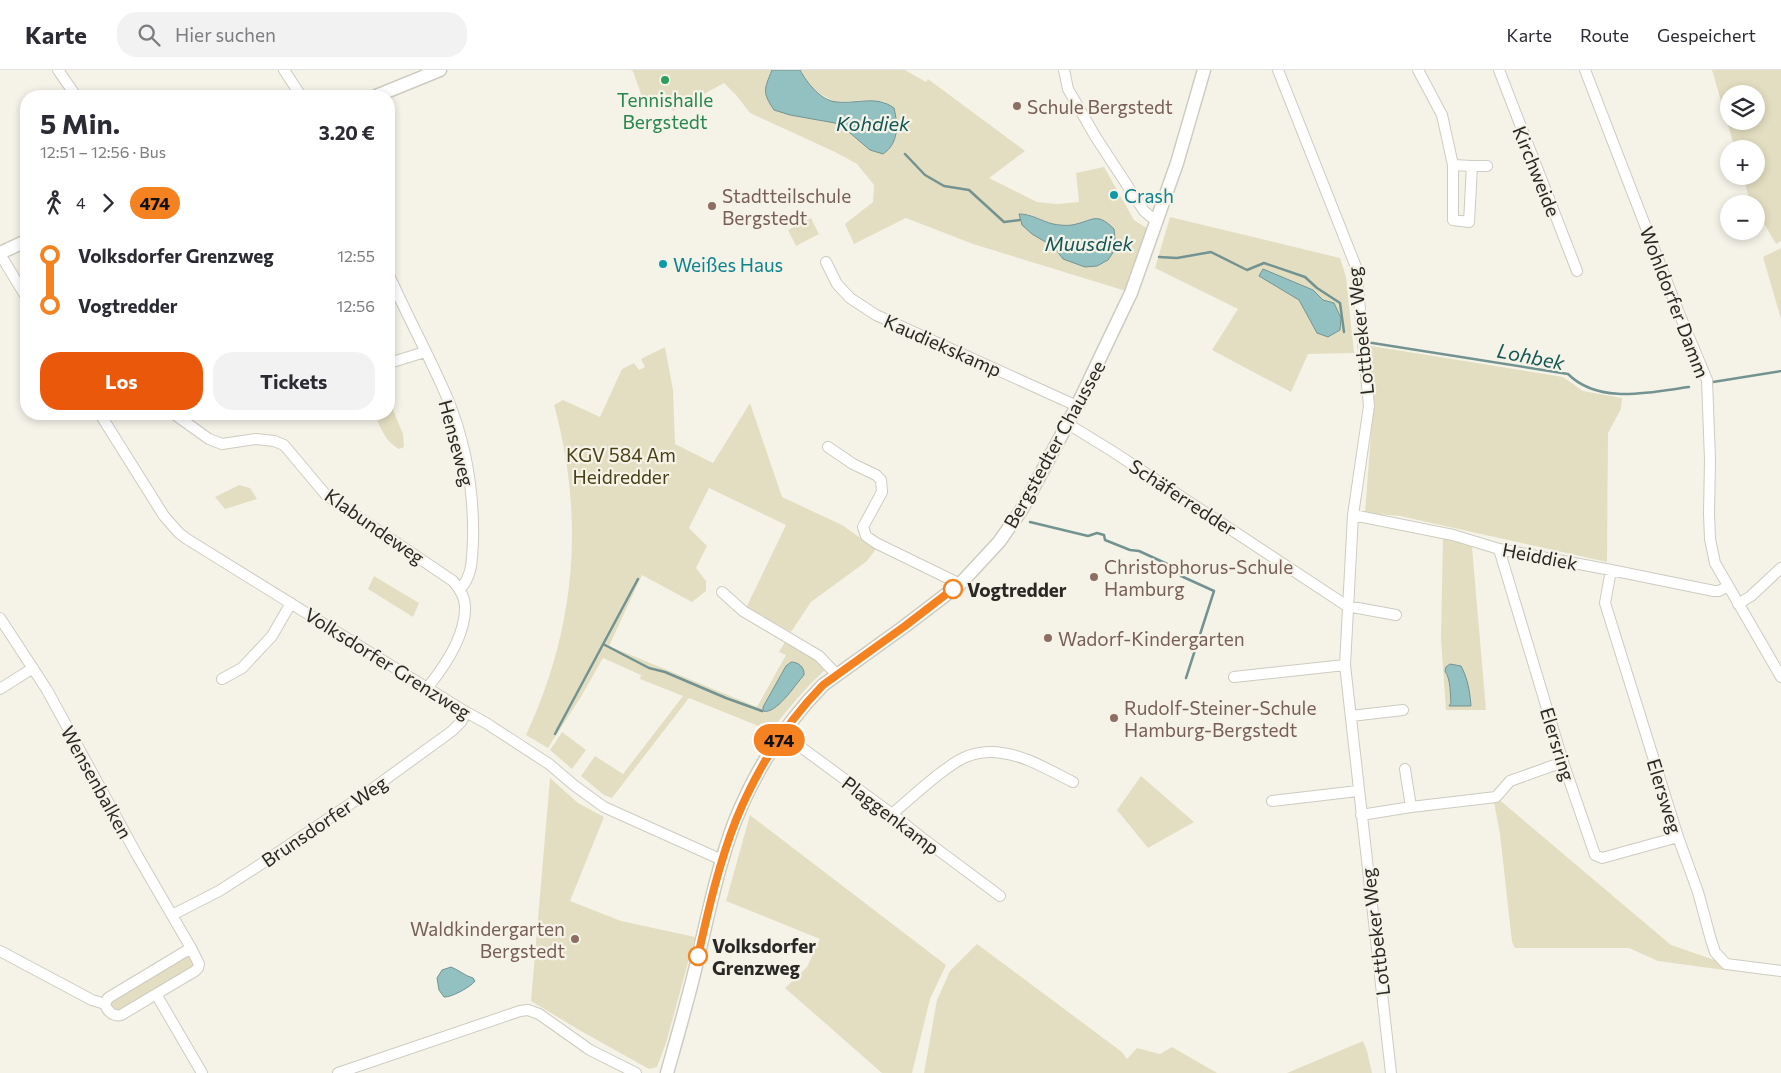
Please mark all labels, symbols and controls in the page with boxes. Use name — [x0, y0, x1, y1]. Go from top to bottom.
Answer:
search box — [117, 12, 467, 57]
text: Karte — [25, 20, 87, 49]
icon: search — [135, 21, 163, 49]
text: Hier suchen — [175, 23, 276, 46]
text: Karte — [1507, 24, 1552, 46]
text: Route — [1580, 24, 1629, 46]
text: Gespeichert — [1657, 24, 1756, 46]
marker: Tennishalle Bergstedt — [659, 74, 671, 86]
map controls — [1720, 85, 1765, 240]
button: layers — [1720, 85, 1765, 130]
place label: Tennishalle Bergstedt — [617, 88, 713, 133]
place label: Schule Bergstedt — [1027, 95, 1173, 118]
marker: Schule Bergstedt — [1011, 100, 1023, 112]
text: 5 Min. — [40, 106, 120, 140]
water label: Kohdiek — [836, 111, 911, 135]
text: 3.20 € — [319, 121, 375, 144]
street label: Kirchweide — [1508, 122, 1566, 220]
button: + — [1720, 140, 1765, 185]
text: 12:51 – 12:56 · Bus — [40, 142, 166, 161]
place label: Stadtteilschule Bergstedt — [722, 184, 851, 229]
place label: Crash — [1124, 184, 1174, 207]
icon: walk — [40, 189, 68, 217]
icon: forward — [94, 189, 122, 217]
marker: Crash — [1108, 189, 1120, 201]
text: 474 — [140, 192, 170, 214]
text: 4 — [76, 193, 86, 212]
button: − — [1720, 195, 1765, 240]
marker: Stadtteilschule Bergstedt — [706, 200, 718, 212]
street label: Wohldorfer Damm — [1636, 223, 1714, 381]
water label: Muusdiek — [1045, 231, 1134, 255]
text: Volksdorfer Grenzweg — [78, 244, 274, 267]
text: 12:55 — [337, 246, 375, 265]
place label: Weißes Haus — [673, 253, 783, 276]
marker: Weißes Haus — [657, 258, 669, 270]
street label: Lottbeker Weg — [1342, 266, 1378, 396]
text: Vogtredder — [78, 294, 178, 317]
text: 12:56 — [337, 296, 375, 315]
street label: Kaudiekskamp — [881, 309, 1005, 381]
water label: Lohbek — [1495, 338, 1568, 374]
button: Los — [40, 352, 203, 410]
button: Tickets — [213, 352, 375, 410]
street label: Bergstedter Chaussee — [998, 356, 1110, 532]
street label: Henseweg — [434, 397, 480, 489]
park label: KGV 584 Am Heidredder — [566, 443, 676, 488]
street label: Schäferredder — [1125, 454, 1241, 540]
street label: Klabundeweg — [321, 483, 429, 569]
street label: Heiddiek — [1500, 537, 1580, 575]
place label: Christophorus-Schule Hamburg — [1104, 555, 1293, 600]
marker: Christophorus-Schule Hamburg — [1088, 571, 1100, 583]
place label: Vogtredder — [967, 578, 1067, 601]
marker: Vogtredder — [943, 579, 963, 599]
street label: Volksdorfer Grenzweg — [301, 602, 475, 724]
place label: Wadorf-Kindergarten — [1058, 627, 1245, 650]
marker: Wadorf-Kindergarten — [1042, 632, 1054, 644]
place label: Rudolf-Steiner-Schule Hamburg-Bergstedt — [1124, 696, 1316, 741]
street label: Elersring — [1536, 704, 1580, 784]
marker: Rudolf-Steiner-Schule Hamburg-Bergstedt — [1108, 712, 1120, 724]
street label: Wensenbalken — [57, 722, 137, 842]
line badge: 474 — [750, 724, 808, 756]
text: 474 — [764, 729, 794, 751]
street label: Elersweg — [1643, 756, 1687, 836]
street label: Brunsdorfer Weg — [257, 770, 391, 872]
street label: Plaggenkamp — [838, 771, 944, 859]
street label: Lottbeker Weg — [1356, 867, 1394, 997]
place label: Waldkindergarten Bergstedt — [410, 917, 565, 962]
marker: Waldkindergarten Bergstedt — [569, 933, 581, 945]
place label: Volksdorfer Grenzweg — [712, 934, 816, 979]
marker: Volksdorfer Grenzweg — [688, 946, 708, 966]

